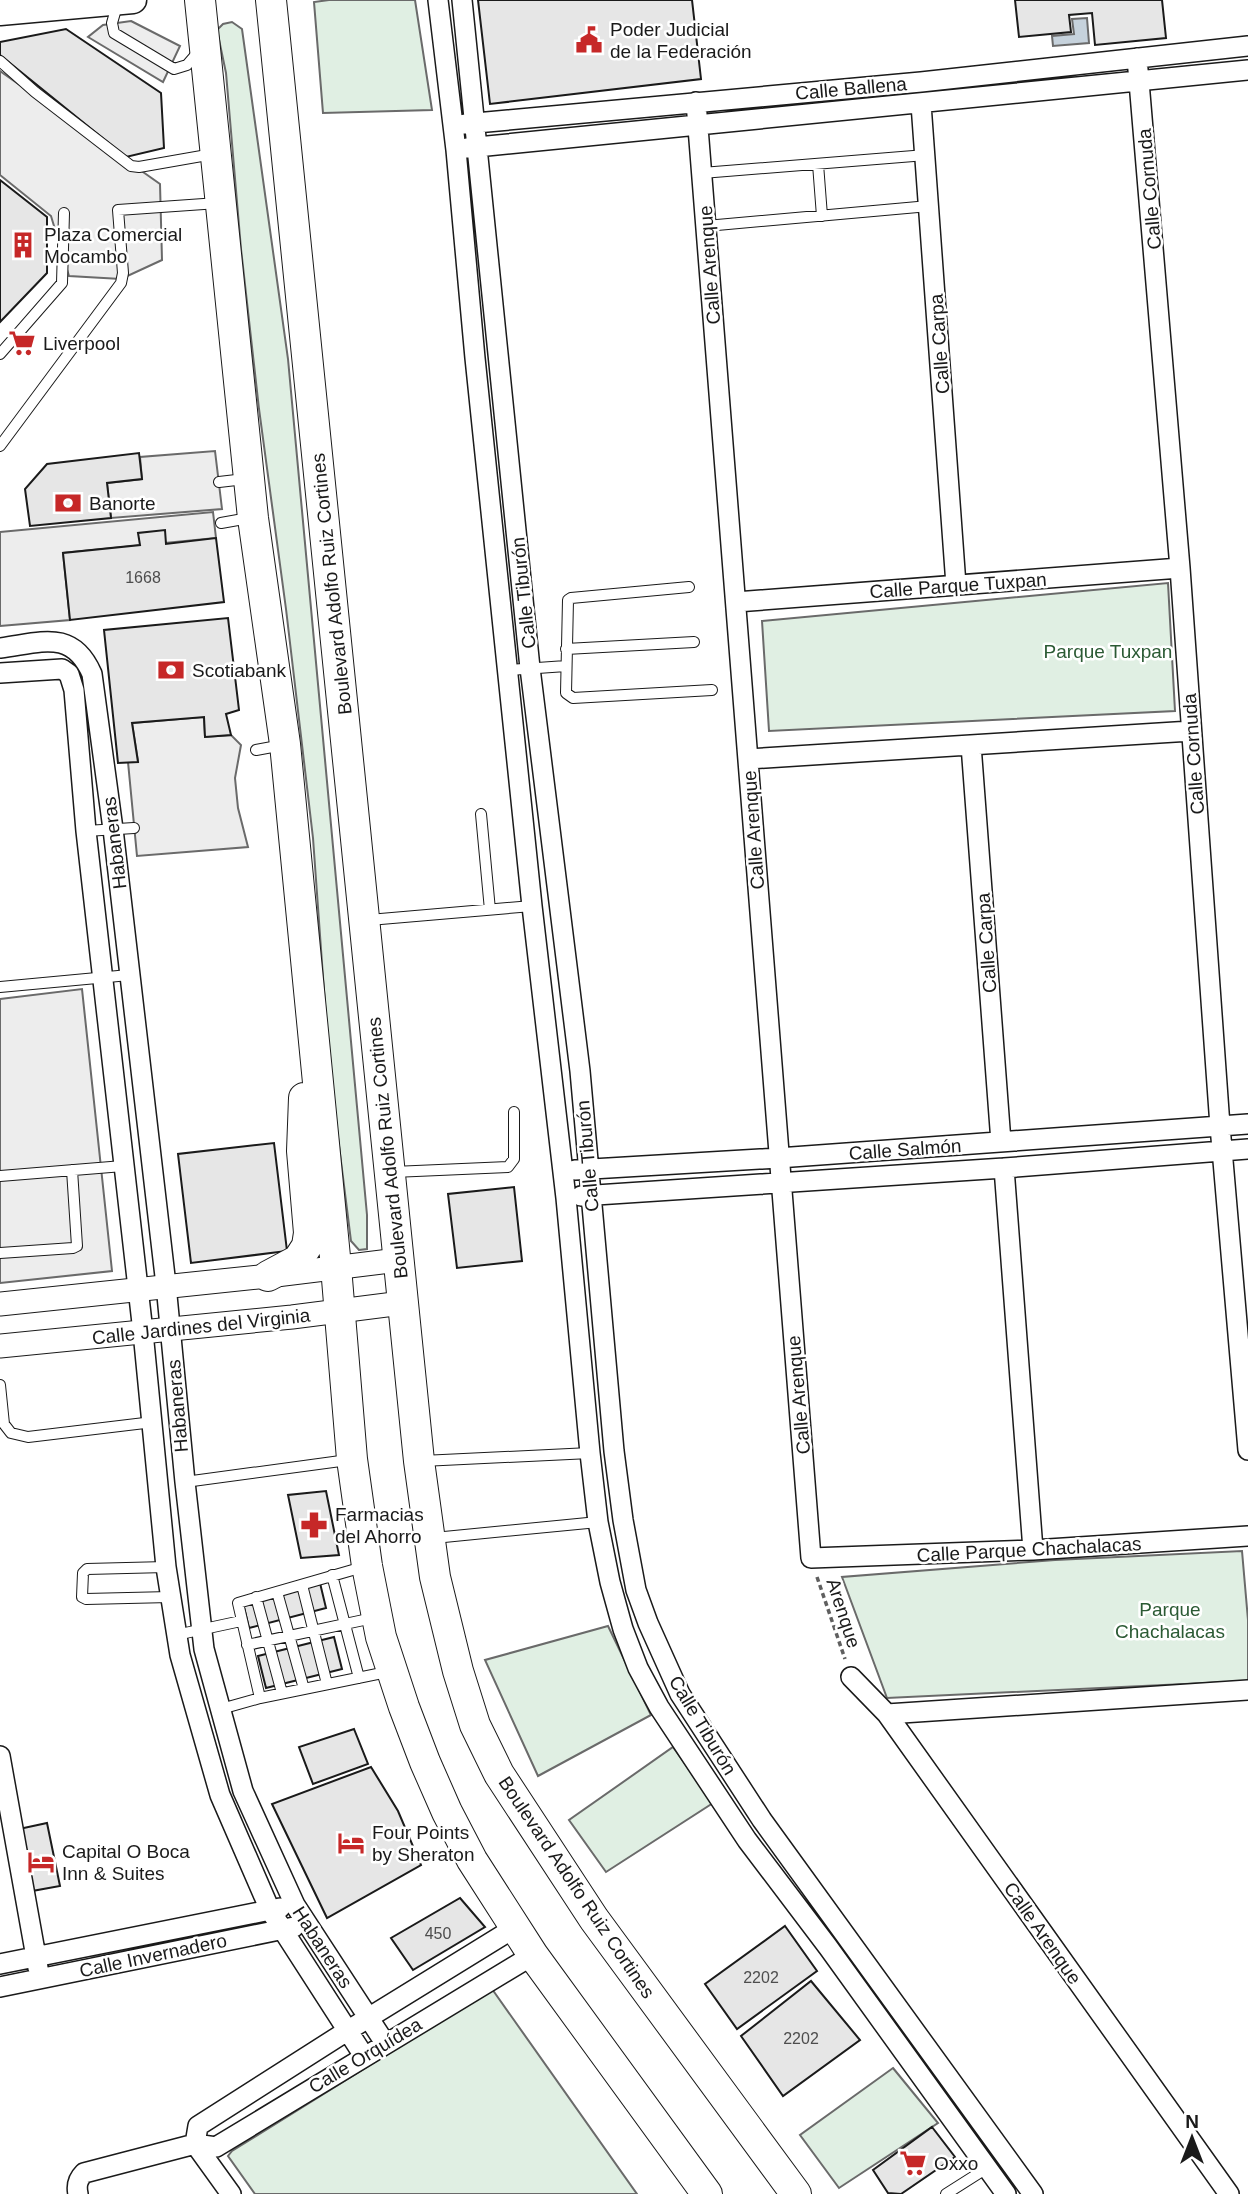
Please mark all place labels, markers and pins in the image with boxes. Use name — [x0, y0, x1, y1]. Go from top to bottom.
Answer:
place label: Poder Judicial de la Federación — [610, 19, 752, 62]
public building icon: Poder Judicial de la Federación — [574, 25, 604, 55]
place label: Plaza Comercial Mocambo — [44, 224, 182, 267]
building icon: Plaza Comercial Mocambo — [8, 230, 38, 260]
supermarket icon: Liverpool — [7, 328, 37, 358]
place label: Liverpool — [43, 333, 120, 354]
bank icon: Banorte — [53, 488, 83, 518]
place label: Banorte — [89, 493, 156, 514]
bank icon: Scotiabank — [156, 655, 186, 685]
place label: Scotiabank — [192, 660, 287, 681]
place label: Farmacias del Ahorro — [335, 1504, 424, 1547]
pharmacy icon: Farmacias del Ahorro — [299, 1510, 329, 1540]
place label: Four Points by Sheraton — [372, 1822, 474, 1865]
hotel icon: Four Points by Sheraton — [336, 1828, 366, 1858]
place label: Capital O Boca Inn & Suites — [62, 1841, 190, 1884]
hotel icon: Capital O Boca Inn & Suites — [26, 1847, 56, 1877]
supermarket icon: Oxxo — [898, 2148, 928, 2178]
place label: Oxxo — [934, 2153, 978, 2174]

